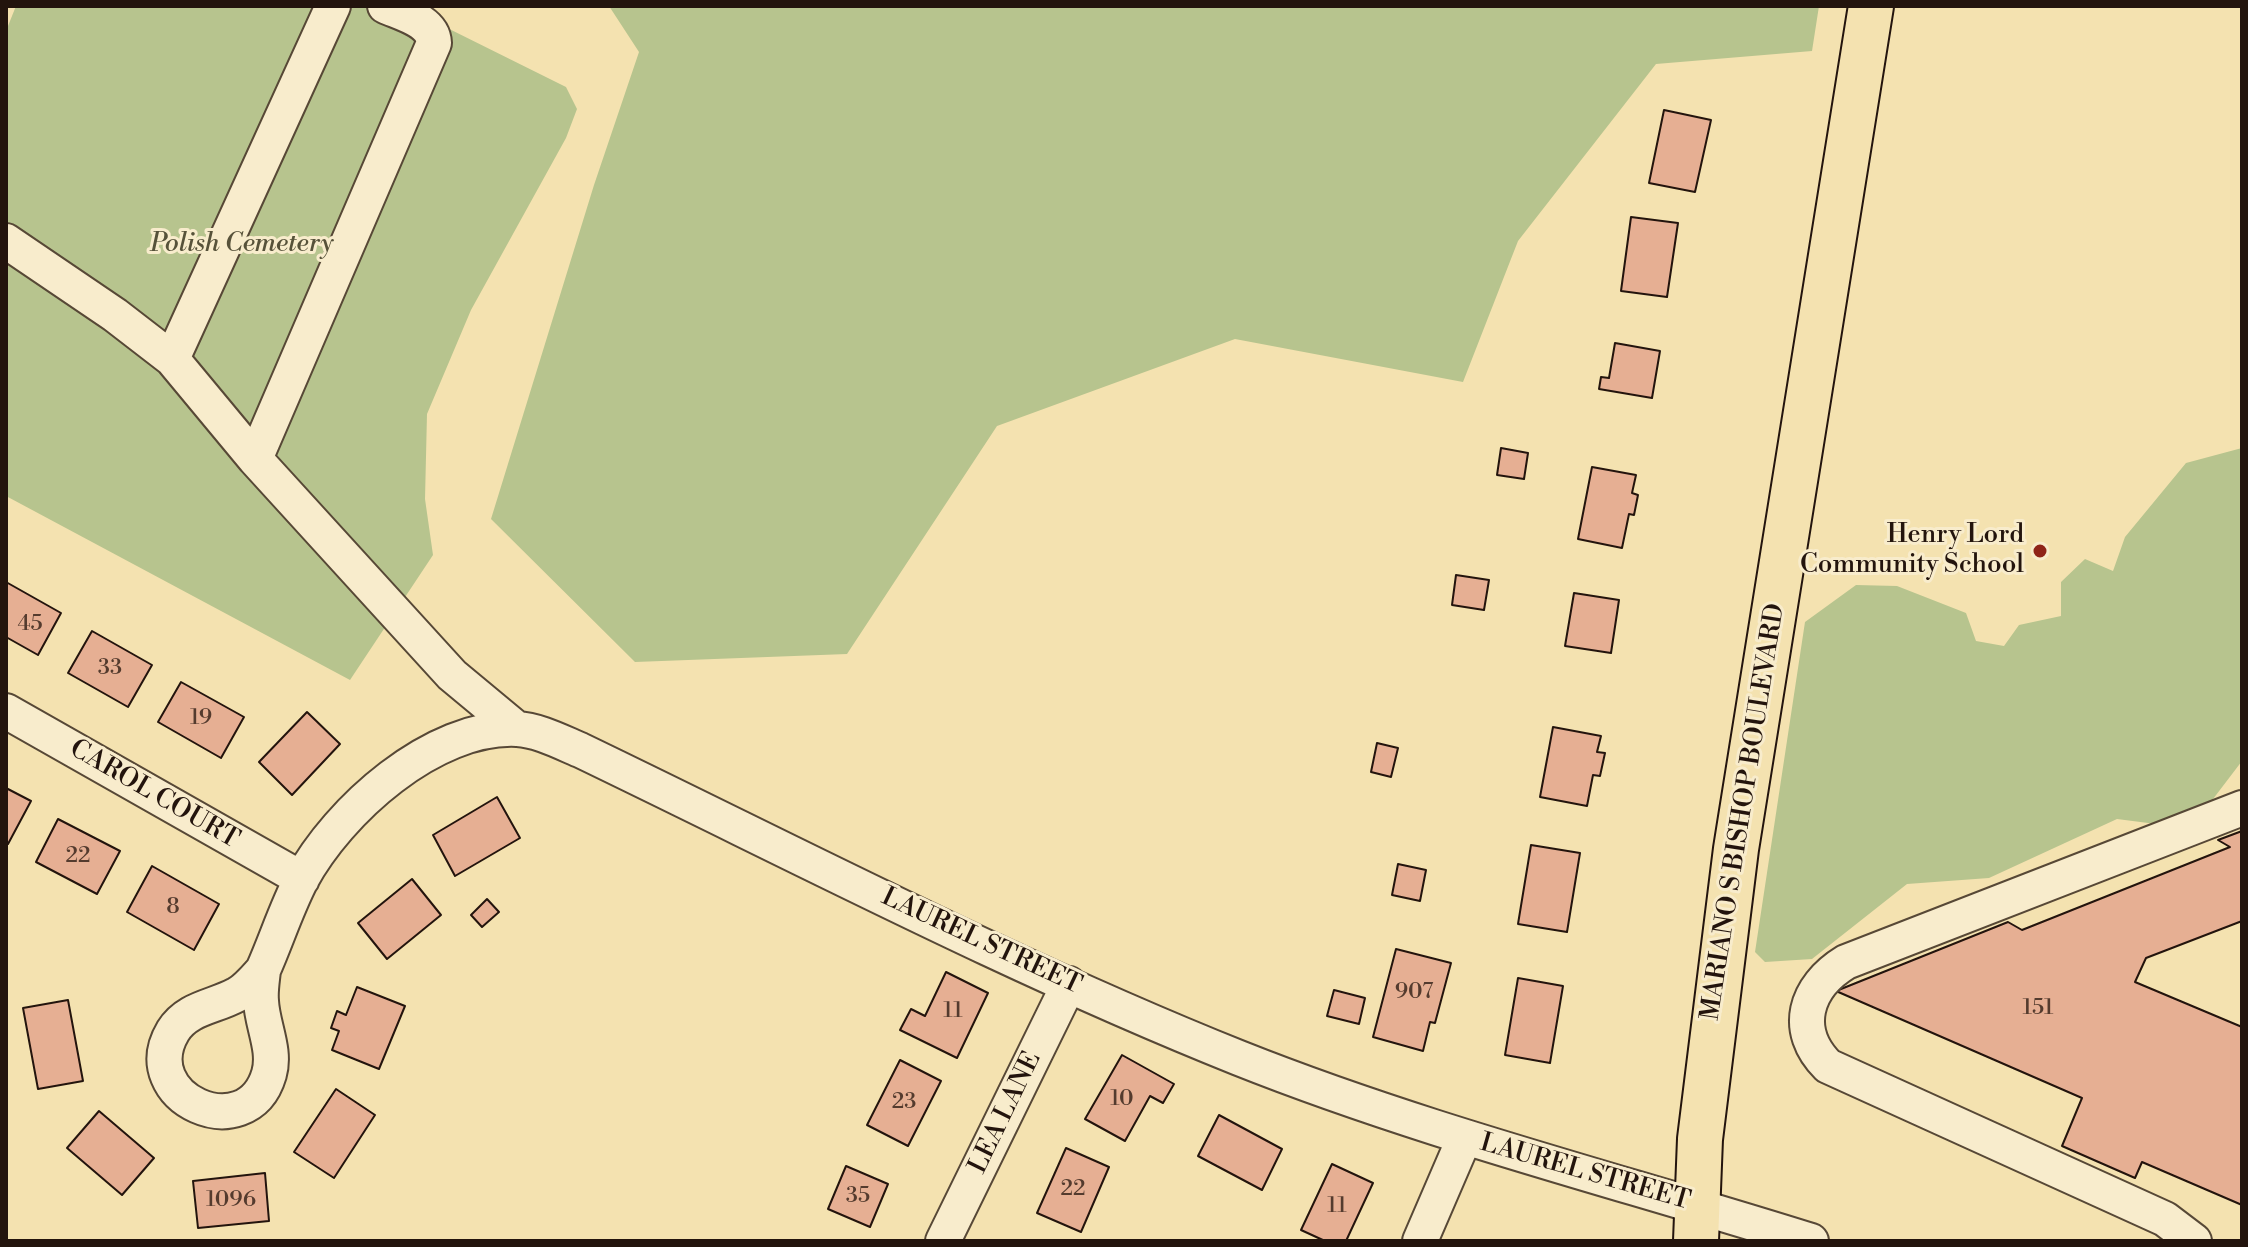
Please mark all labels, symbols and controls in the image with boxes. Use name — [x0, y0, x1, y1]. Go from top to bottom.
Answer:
park label: Polish Cemetery — [150, 229, 334, 261]
place label: Henry Lord Community School — [1800, 520, 2024, 582]
marker: Henry Lord Community School — [2031, 542, 2049, 560]
street label: MARIANO S BISHOP BOULEVARD — [1696, 601, 1792, 1023]
house number: 45 — [17, 612, 43, 638]
house number: 33 — [98, 656, 122, 682]
house number: 19 — [190, 706, 212, 732]
street label: CAROL COURT — [64, 734, 244, 856]
house number: 22 — [65, 844, 91, 870]
street label: LAUREL STREET — [876, 882, 1086, 1002]
house number: 8 — [166, 895, 180, 921]
house number: 907 — [1395, 980, 1433, 1006]
house number: 151 — [2022, 996, 2054, 1022]
house number: 11 — [943, 999, 963, 1025]
street label: LEA LANE — [963, 1047, 1049, 1179]
house number: 10 — [1110, 1087, 1134, 1113]
house number: 23 — [892, 1090, 916, 1116]
street label: LAUREL STREET — [1476, 1128, 1694, 1218]
house number: 22 — [1060, 1177, 1086, 1203]
house number: 35 — [846, 1184, 870, 1210]
house number: 1096 — [206, 1188, 256, 1214]
house number: 11 — [1327, 1194, 1347, 1220]

